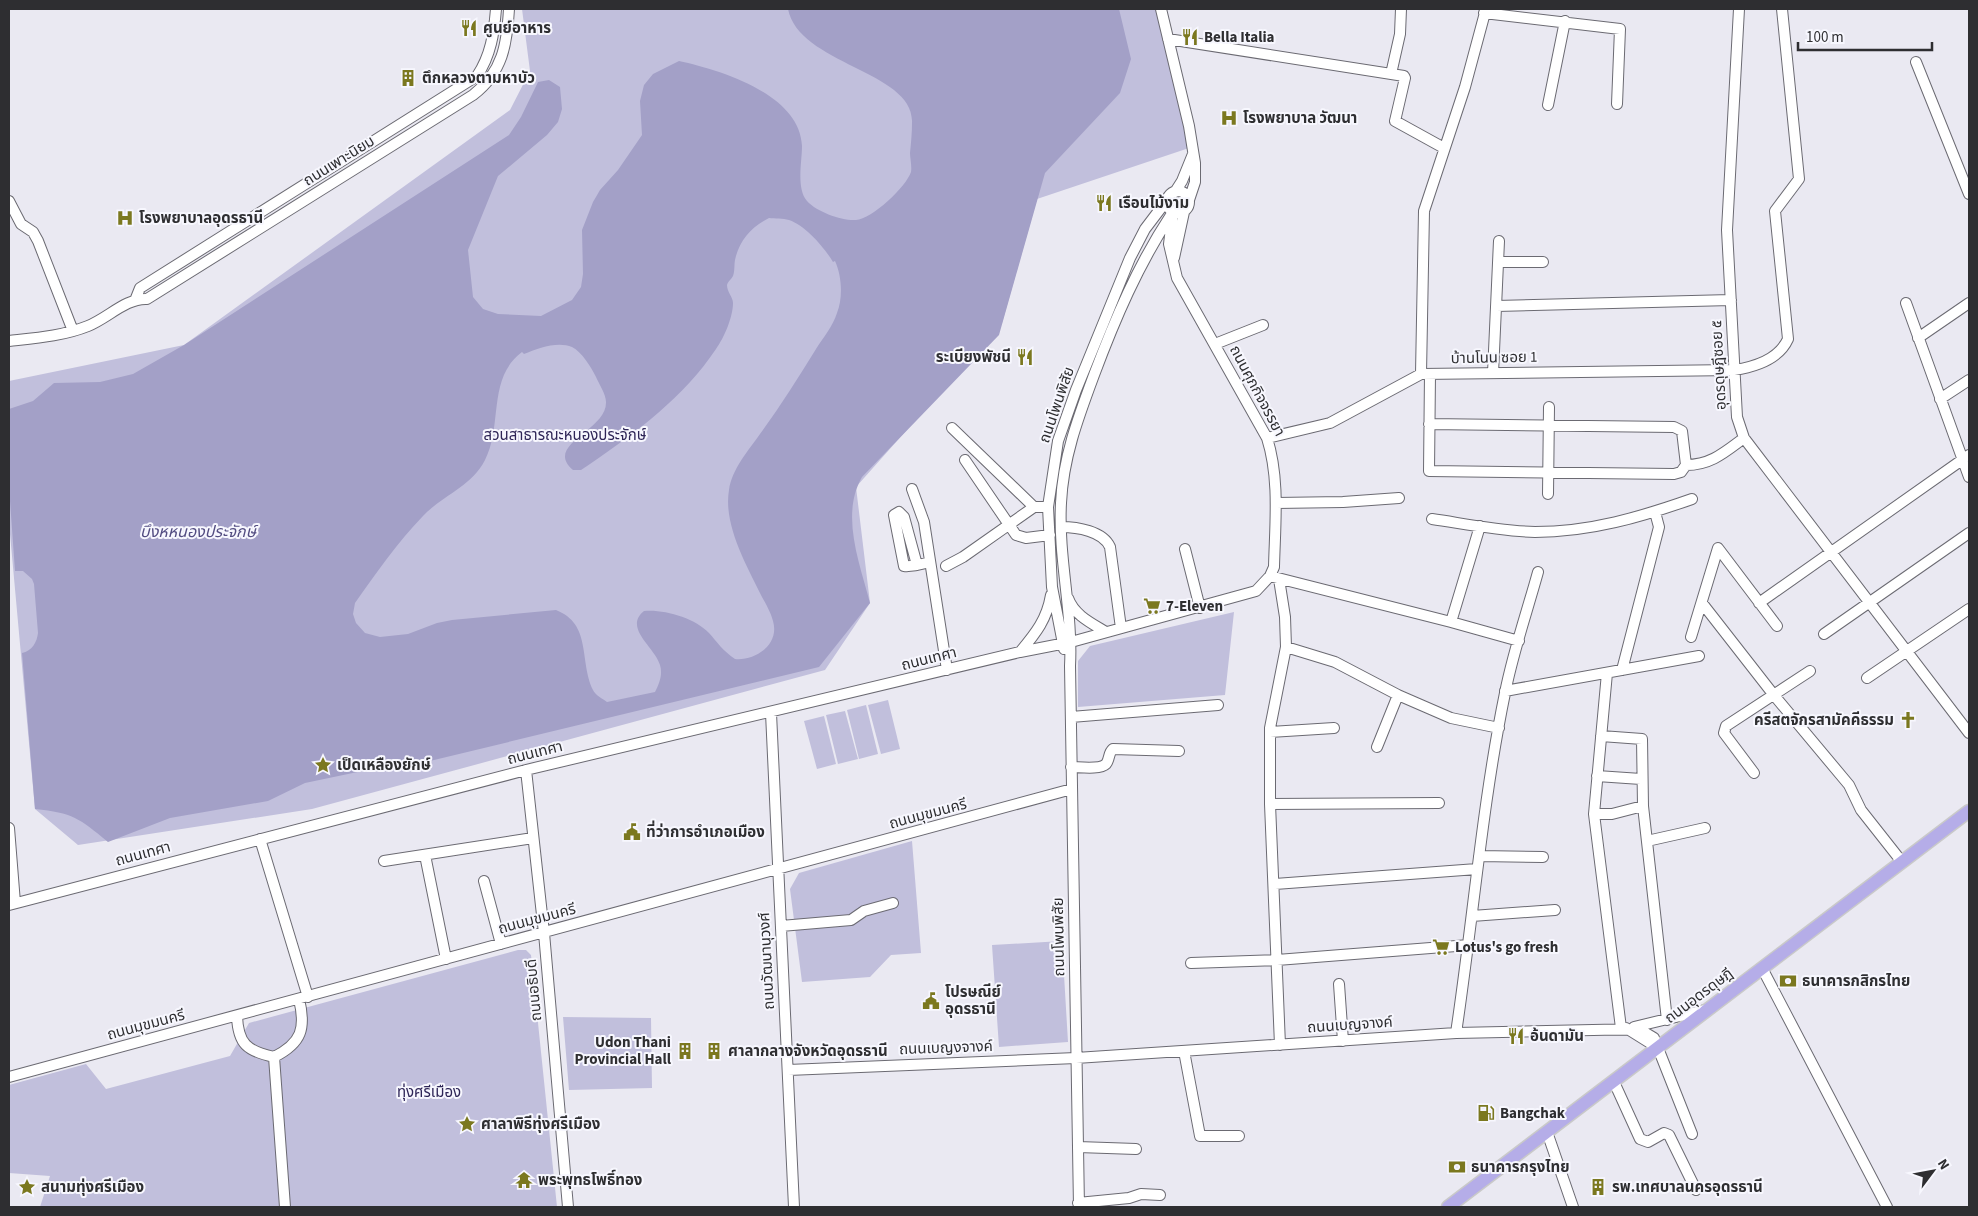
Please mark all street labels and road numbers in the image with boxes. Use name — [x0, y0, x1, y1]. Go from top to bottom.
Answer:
street label: ถนนเพาะนิยม — [299, 131, 379, 191]
street label: อุดรดุษฎีซอย ๕ — [1706, 320, 1732, 410]
street label: ถนนศุภกิจจรรยา — [1224, 342, 1290, 440]
street label: บ้านโนน ซอย 1 — [1451, 347, 1537, 369]
street label: ถนนโพนพิสัย — [1034, 364, 1080, 446]
street label: ถนนเทศา — [899, 642, 959, 676]
street label: ถนนเทศา — [505, 736, 565, 770]
street label: ถนนมุขมนครี — [887, 794, 969, 834]
street label: ถนนเทศา — [113, 837, 173, 871]
street label: ถนนโพนพิสัย — [1048, 897, 1070, 977]
street label: ถนนมุขมนครี — [496, 899, 578, 939]
street label: ถนนวัฒนานุวงศ์ — [754, 912, 780, 1010]
street label: ถนนอธิบดี — [521, 958, 547, 1022]
street label: ถนนอุดรดุษฎี — [1661, 963, 1737, 1029]
street label: ถนนมุขมนครี — [105, 1005, 187, 1045]
street label: ถนนเบญจางค์ — [1307, 1012, 1393, 1038]
street label: ถนนเบญงจางค์ — [899, 1036, 993, 1060]

